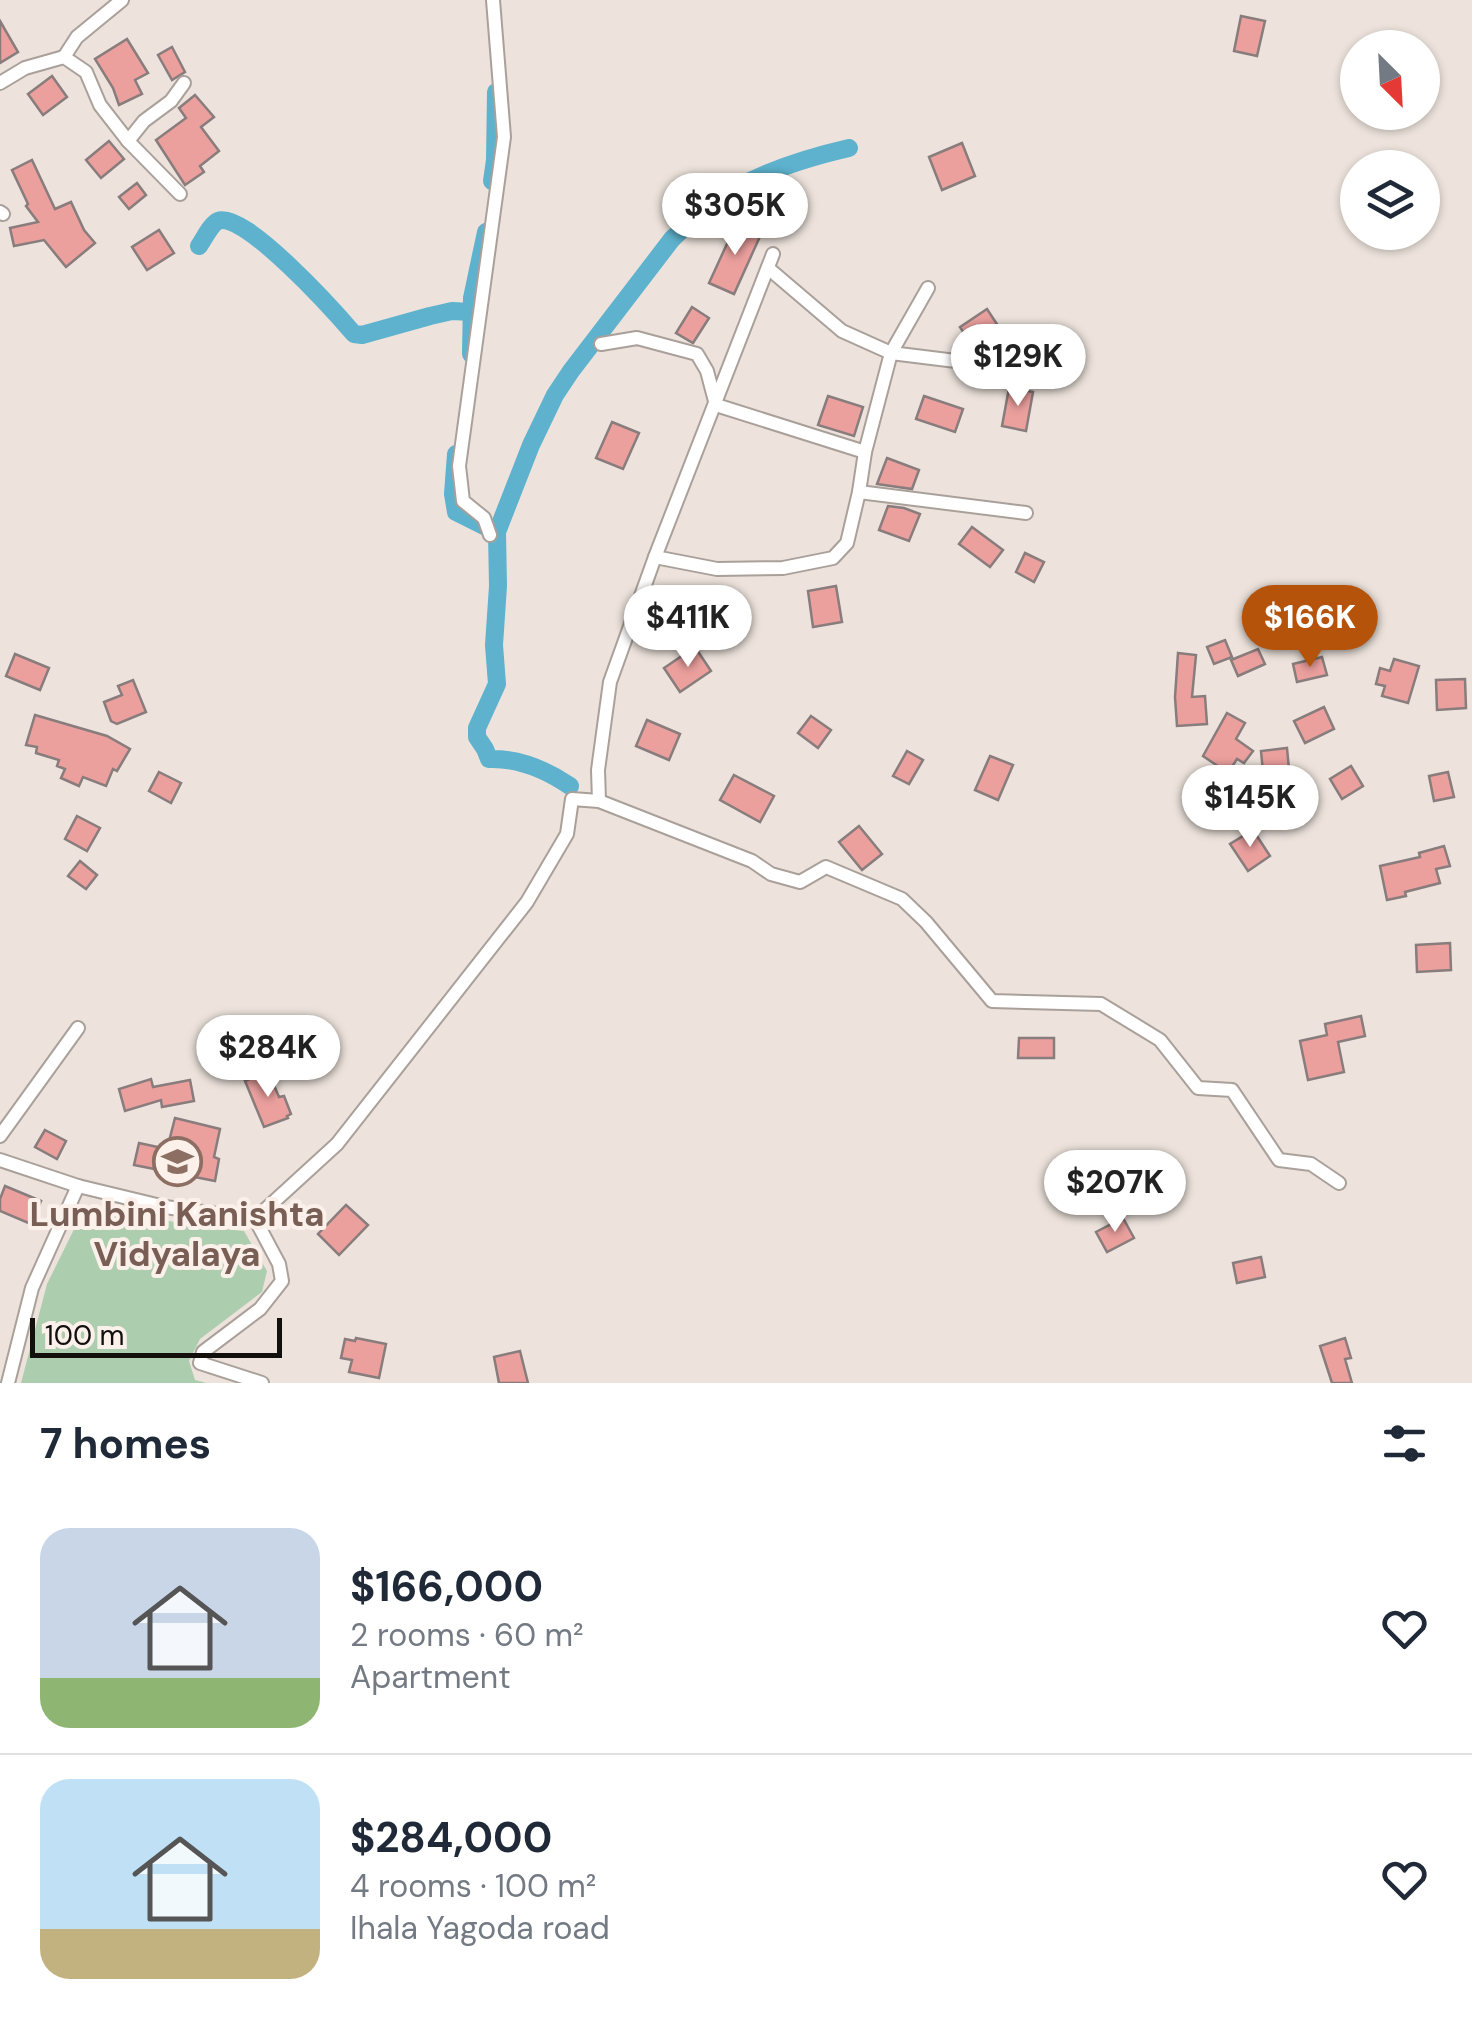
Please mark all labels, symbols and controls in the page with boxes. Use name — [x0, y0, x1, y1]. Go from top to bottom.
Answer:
north arrow — [1340, 30, 1440, 130]
map controls — [1340, 30, 1440, 250]
button: layers — [1340, 150, 1440, 250]
pin: $305K — [665, 173, 805, 258]
text: $305K — [684, 184, 786, 226]
pin: $129K — [948, 324, 1088, 409]
text: $129K — [973, 335, 1063, 377]
pin: $411K — [618, 585, 758, 670]
pin: $166K — [1240, 585, 1380, 670]
text: $411K — [646, 596, 730, 638]
text: $166K — [1264, 596, 1356, 638]
pin: $145K — [1180, 765, 1320, 850]
text: $145K — [1204, 776, 1296, 818]
pin: $284K — [198, 1015, 338, 1100]
text: $284K — [218, 1026, 318, 1068]
school or university icon: Lumbini Kanishta Vidyalaya — [151, 1136, 203, 1188]
pin: $207K — [1045, 1150, 1185, 1235]
text: $207K — [1066, 1161, 1164, 1203]
place label: Lumbini Kanishta Vidyalaya — [29, 1191, 325, 1277]
scale bar — [30, 1313, 282, 1358]
text: 100 m — [45, 1317, 124, 1354]
text: 7 homes — [40, 1416, 211, 1471]
icon: filters — [1377, 1416, 1432, 1471]
text: $166,000 — [350, 1559, 543, 1614]
icon: home — [120, 1568, 240, 1688]
icon: heart — [1377, 1601, 1432, 1656]
text: 2 rooms · 60 m² — [350, 1614, 584, 1656]
text: Apartment — [350, 1656, 511, 1698]
text: $284,000 — [350, 1810, 552, 1865]
icon: home — [120, 1819, 240, 1939]
icon: heart — [1377, 1852, 1432, 1907]
text: 4 rooms · 100 m² — [350, 1865, 596, 1907]
text: Ihala Yagoda road — [350, 1907, 610, 1949]

